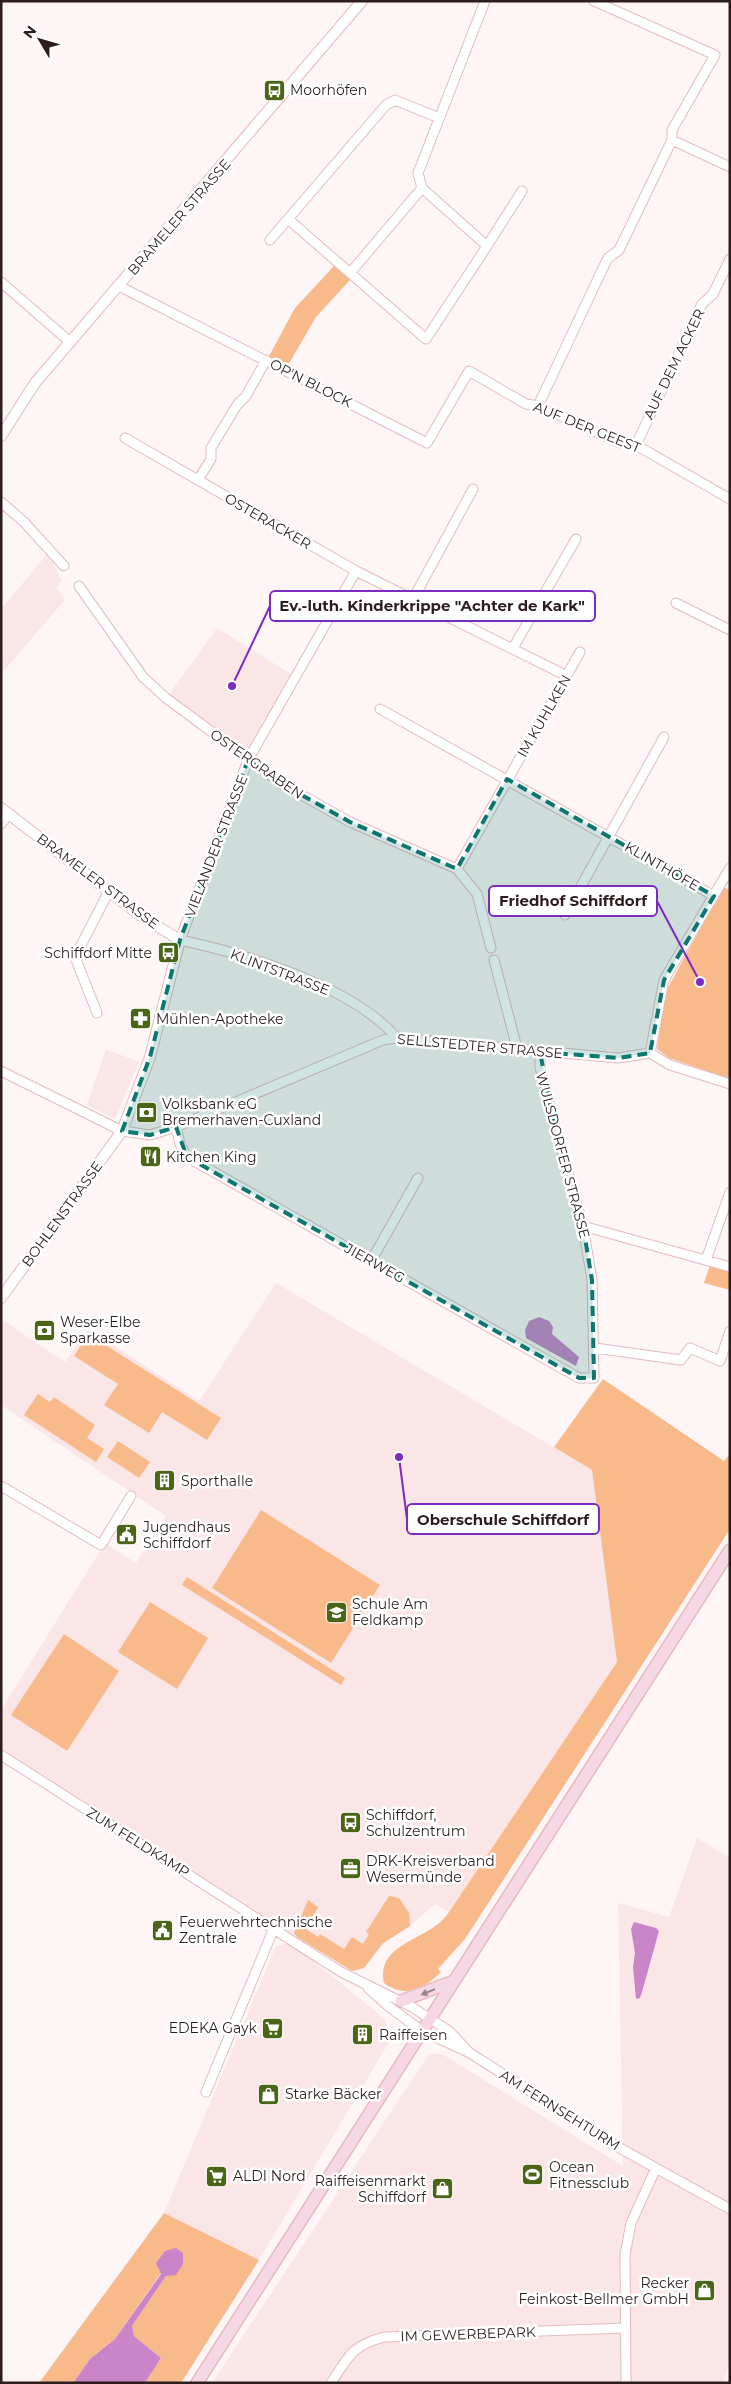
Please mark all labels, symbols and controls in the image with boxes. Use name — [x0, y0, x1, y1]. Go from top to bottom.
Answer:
north arrow — [15, 15, 65, 65]
text: N — [19, 22, 40, 42]
bus stop icon: Moorhöfen — [262, 78, 286, 102]
place label: Moorhöfen — [290, 81, 367, 99]
street label: BRAMELER STRASSE — [124, 155, 234, 279]
street label: AUF DEM ACKER — [639, 306, 709, 422]
street label: OP'N BLOCK — [267, 355, 355, 411]
street label: AUF DER GEEST — [531, 397, 643, 457]
street label: OSTERACKER — [221, 489, 315, 553]
callout: Ev.-luth. Kinderkrippe "Achter de Kark" — [270, 591, 595, 621]
text: Ev.-luth. Kinderkrippe "Achter de Kark" — [279, 596, 585, 615]
street label: IM KUHLKEN — [513, 671, 575, 761]
street label: OSTERGRABEN — [207, 725, 307, 803]
street label: VIELANDER STRASSE — [181, 772, 251, 920]
street label: BRAMELER STRASSE — [33, 829, 163, 933]
street label: KLINTHÖFE — [621, 837, 703, 895]
callout: Friedhof Schiffdorf — [489, 886, 657, 916]
text: Friedhof Schiffdorf — [499, 891, 648, 910]
bus stop icon: Schiffdorf Mitte — [156, 941, 180, 965]
place label: Schiffdorf Mitte — [44, 944, 152, 962]
street label: KLINTSTRASSE — [228, 945, 332, 999]
pharmacy icon: Mühlen-Apotheke — [128, 1007, 152, 1031]
place label: Mühlen-Apotheke — [156, 1010, 284, 1028]
street label: SELLSTEDTER STRASSE — [396, 1030, 564, 1062]
street label: WULSDORFER STRASSE — [532, 1070, 594, 1240]
place label: Volksbank eG Bremerhaven-Cuxland — [162, 1095, 321, 1129]
bank icon: Volksbank eG Bremerhaven-Cuxland — [134, 1100, 158, 1124]
restaurant icon: Kitchen King — [138, 1145, 162, 1169]
place label: Kitchen King — [166, 1148, 257, 1166]
street label: BOHLENSTRASSE — [18, 1158, 106, 1270]
street label: JIERWEG — [341, 1239, 408, 1287]
place label: Weser-Elbe Sparkasse — [60, 1313, 140, 1347]
bank icon: Weser-Elbe Sparkasse — [32, 1318, 56, 1342]
building icon: Sporthalle — [153, 1469, 177, 1493]
place label: Sporthalle — [181, 1472, 253, 1490]
callout: Oberschule Schiffdorf — [407, 1504, 599, 1534]
text: Oberschule Schiffdorf — [417, 1510, 590, 1529]
place label: Jugendhaus Schiffdorf — [142, 1518, 231, 1552]
public building icon: Jugendhaus Schiffdorf — [115, 1523, 139, 1547]
place label: Schule Am Feldkamp — [352, 1595, 428, 1629]
school or university icon: Schule Am Feldkamp — [324, 1600, 348, 1624]
street label: ZUM FELDKAMP — [83, 1803, 193, 1881]
place label: Schiffdorf, Schulzentrum — [366, 1806, 466, 1840]
bus stop icon: Schiffdorf, Schulzentrum — [338, 1811, 362, 1835]
place label: DRK-Kreisverband Wesermünde — [366, 1852, 495, 1886]
office icon: DRK-Kreisverband Wesermünde — [338, 1857, 362, 1881]
place label: Feuerwehrtechnische Zentrale — [179, 1913, 332, 1947]
public building icon: Feuerwehrtechnische Zentrale — [151, 1918, 175, 1942]
one-way arrow — [420, 1988, 435, 1996]
supermarket icon: EDEKA Gayk — [261, 2016, 285, 2040]
place label: EDEKA Gayk — [169, 2019, 258, 2037]
building icon: Raiffeisen — [351, 2023, 375, 2047]
place label: Raiffeisen — [379, 2026, 447, 2044]
street label: AM FERNSEHTURM — [496, 2066, 624, 2154]
shop icon: Starke Bäcker — [257, 2082, 281, 2106]
place label: Starke Bäcker — [285, 2085, 382, 2103]
place label: Ocean Fitnessclub — [549, 2158, 629, 2192]
sports icon: Ocean Fitnessclub — [521, 2163, 545, 2187]
supermarket icon: ALDI Nord — [205, 2164, 229, 2188]
place label: ALDI Nord — [233, 2167, 306, 2185]
place label: Raiffeisenmarkt Schiffdorf — [315, 2172, 427, 2206]
shop icon: Raiffeisenmarkt Schiffdorf — [430, 2177, 454, 2201]
place label: Recker Feinkost-Bellmer GmbH — [518, 2274, 689, 2308]
shop icon: Recker Feinkost-Bellmer GmbH — [693, 2279, 717, 2303]
street label: IM GEWERBEPARK — [400, 2323, 536, 2345]

